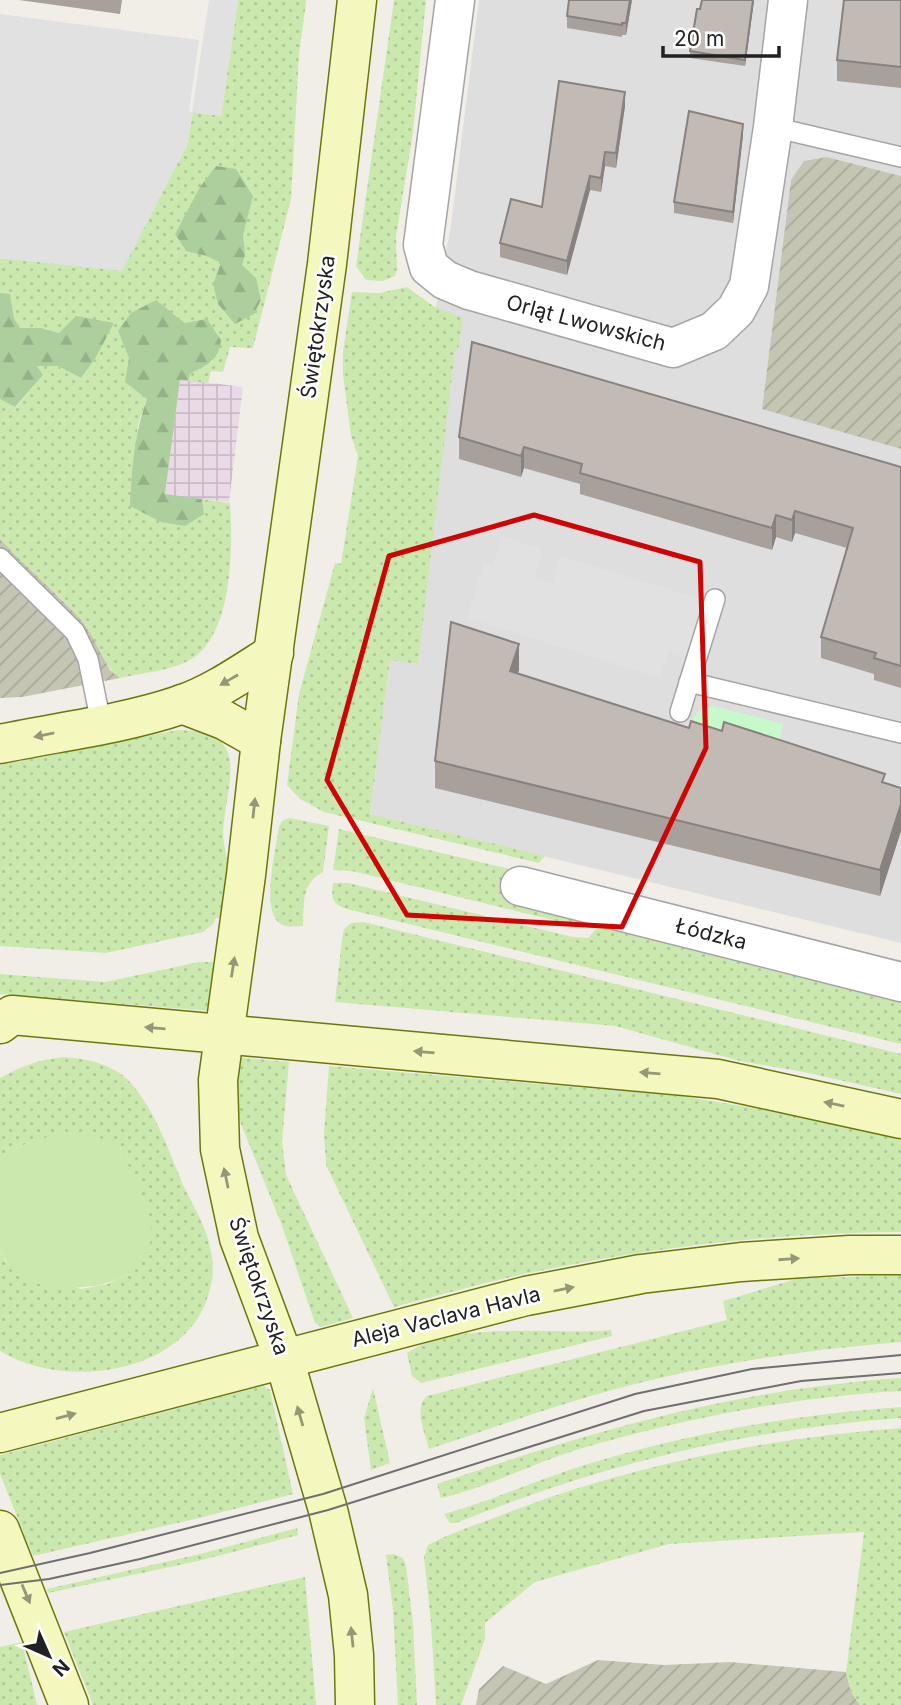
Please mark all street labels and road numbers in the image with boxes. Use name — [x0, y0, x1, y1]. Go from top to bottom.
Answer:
street label: Świętokrzyska — [294, 254, 340, 400]
street label: Orląt Lwowskich — [504, 289, 669, 356]
street label: Łódzka — [673, 913, 749, 954]
street label: Świętokrzyska — [224, 1213, 296, 1358]
street label: Aleja Vaclava Havla — [349, 1281, 543, 1352]

